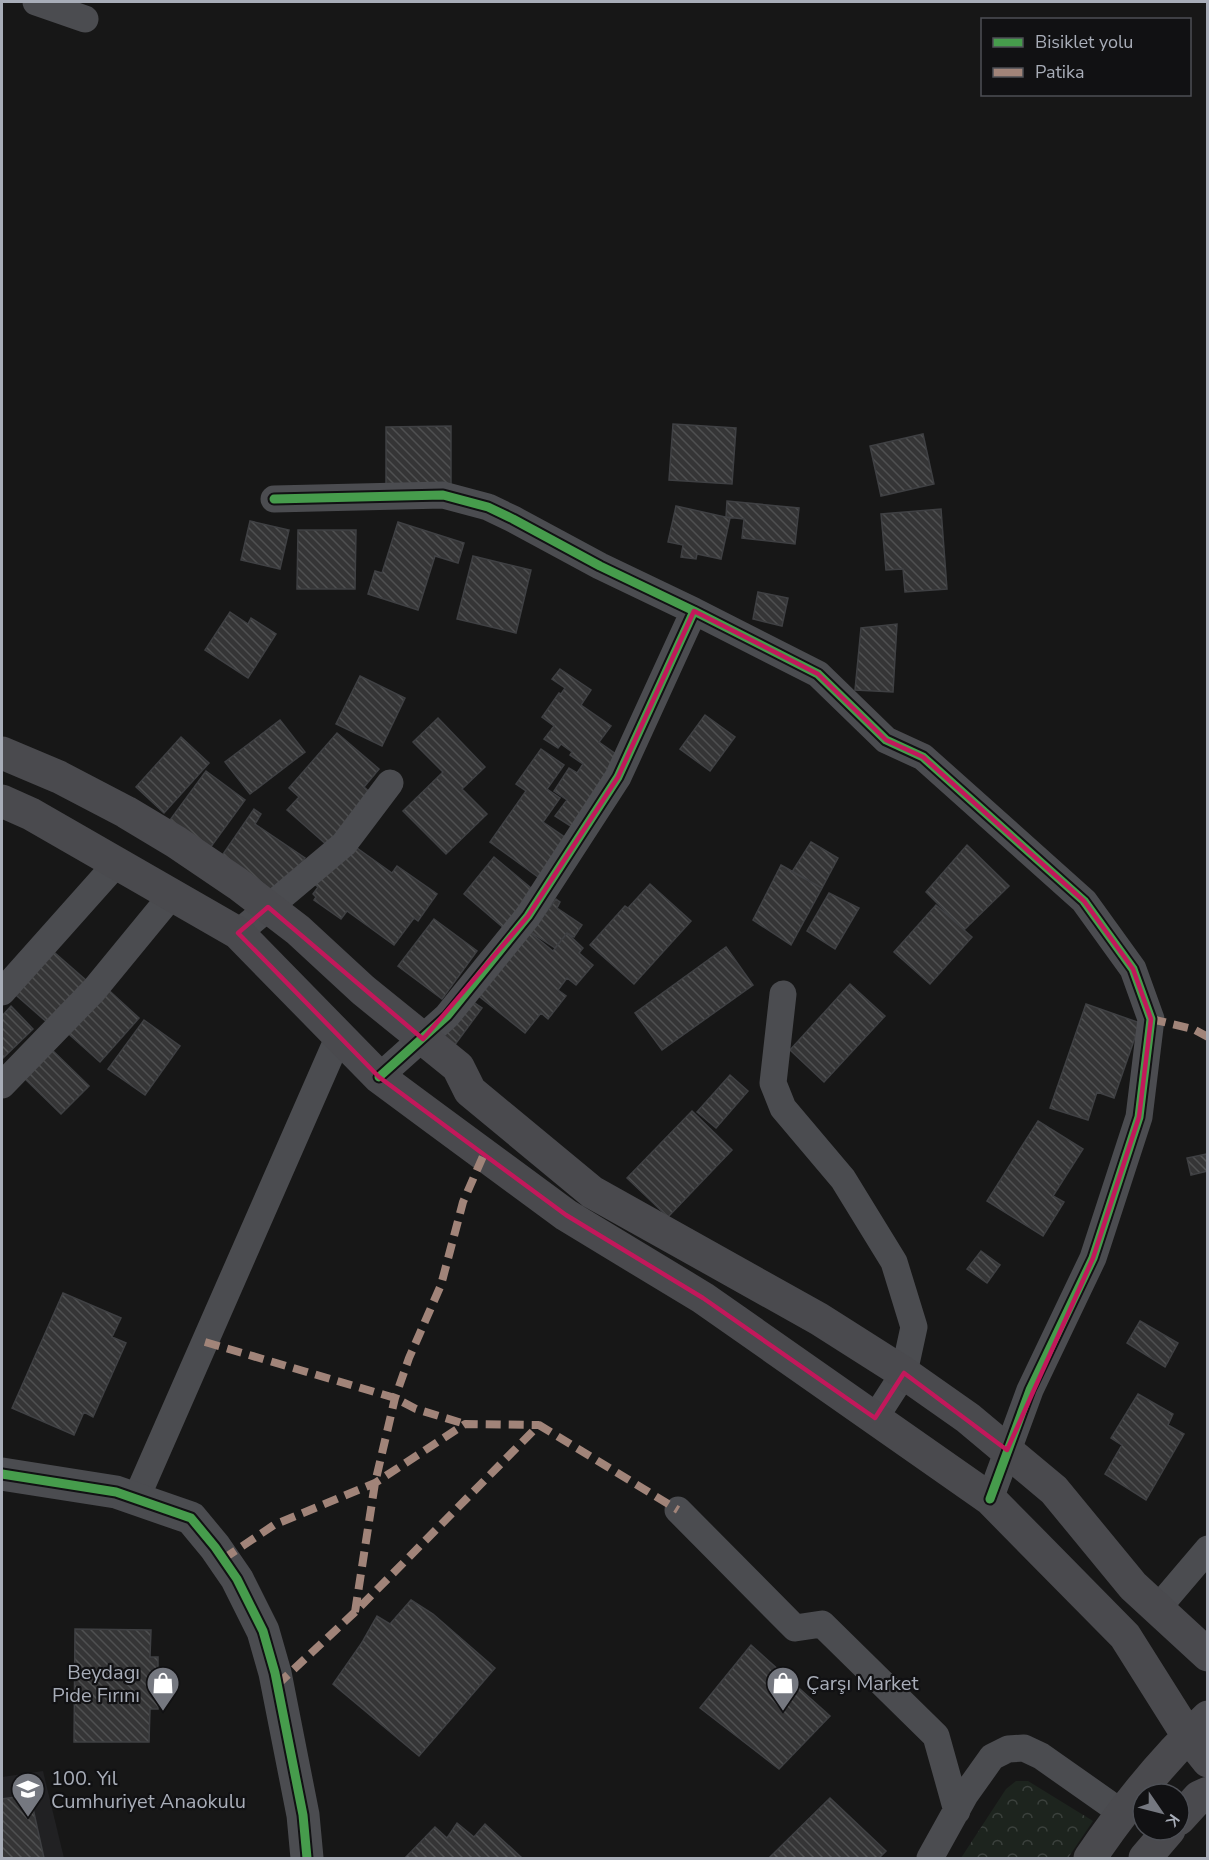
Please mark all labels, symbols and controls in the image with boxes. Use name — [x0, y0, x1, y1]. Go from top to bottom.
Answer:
legend — [981, 18, 1191, 96]
text: Bisiklet yolu — [1035, 30, 1133, 54]
text: Patika — [1035, 60, 1084, 84]
place label: Beydagı Pide Fırını — [52, 1659, 140, 1709]
shop icon: Beydagı Pide Fırını — [145, 1665, 181, 1712]
shop icon: Çarşı Market — [765, 1665, 801, 1712]
place label: Çarşı Market — [806, 1670, 919, 1697]
place label: 100. Yıl Cumhuriyet Anaokulu — [51, 1765, 246, 1815]
school or university icon: 100. Yıl Cumhuriyet Anaokulu — [10, 1771, 46, 1818]
north arrow — [1131, 1782, 1191, 1842]
text: K — [1160, 1809, 1185, 1832]

